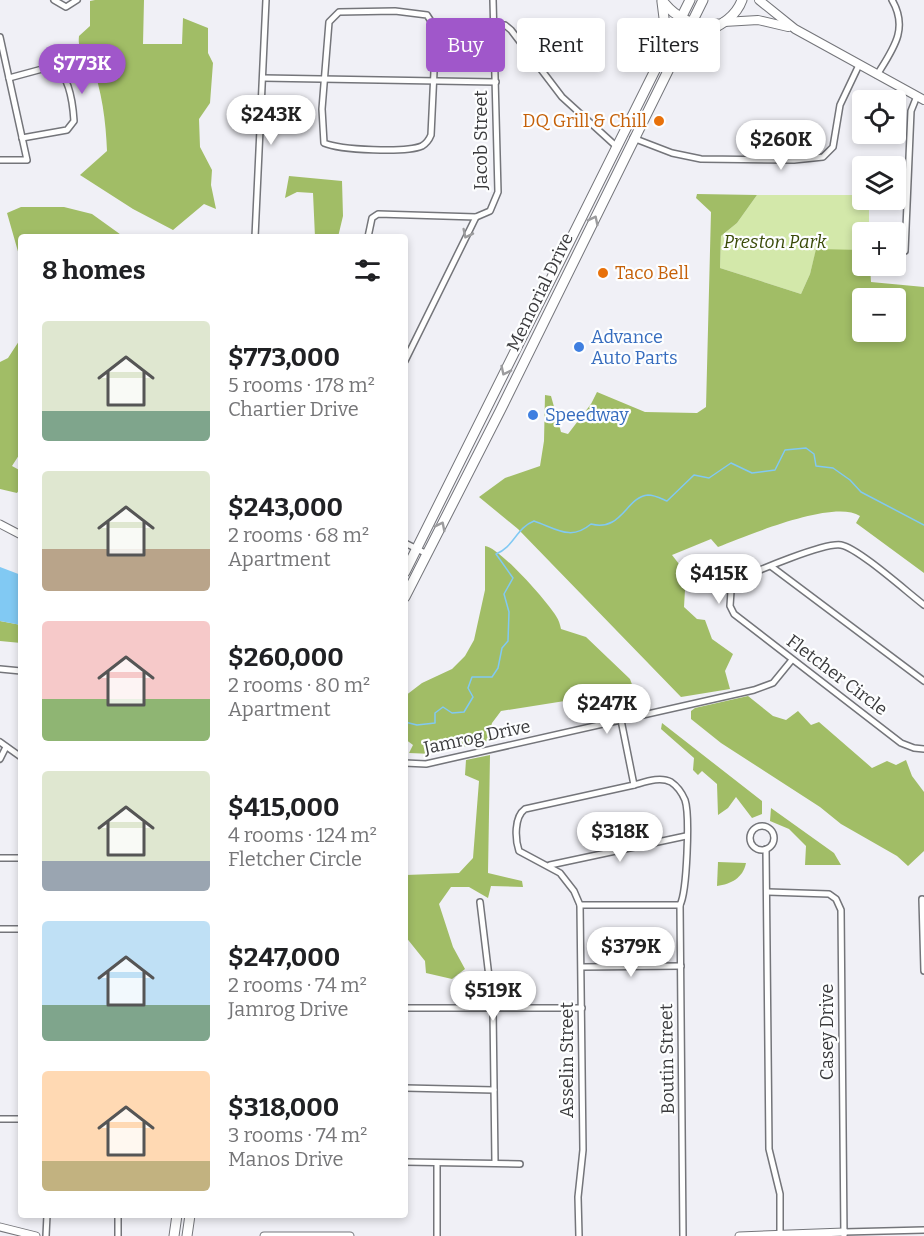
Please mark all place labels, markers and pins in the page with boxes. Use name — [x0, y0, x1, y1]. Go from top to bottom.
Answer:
pin: $773K — [40, 44, 124, 95]
pin: $243K — [229, 95, 313, 146]
place label: DQ Grill & Chill — [523, 110, 647, 132]
marker: DQ Grill & Chill — [652, 114, 666, 128]
pin: $260K — [739, 120, 823, 171]
place label: Taco Bell — [615, 262, 689, 284]
marker: Taco Bell — [596, 266, 610, 280]
place label: Advance Auto Parts — [591, 326, 678, 369]
marker: Advance Auto Parts — [572, 340, 586, 354]
place label: Speedway — [545, 404, 629, 426]
marker: Speedway — [526, 408, 540, 422]
pin: $415K — [677, 554, 761, 605]
pin: $247K — [565, 684, 649, 735]
pin: $318K — [578, 812, 662, 863]
pin: $379K — [589, 927, 673, 978]
pin: $519K — [451, 971, 535, 1022]

